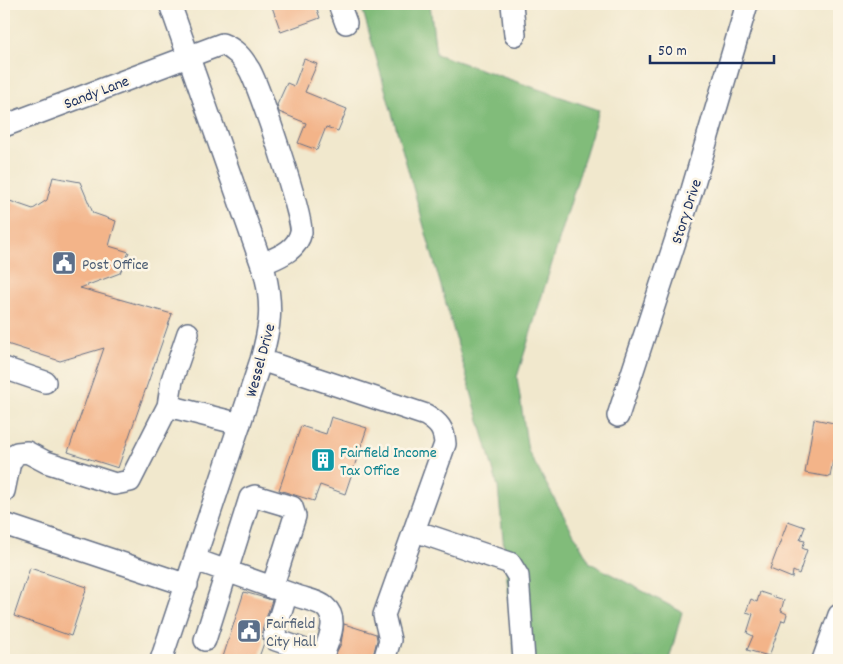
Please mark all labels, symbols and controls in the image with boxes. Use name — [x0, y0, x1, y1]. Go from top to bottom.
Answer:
scale bar — [650, 32, 774, 64]
text: 50 m — [658, 41, 687, 63]
street label: Sandy Lane — [61, 70, 133, 116]
street label: Story Drive — [666, 176, 709, 247]
public building icon: Post Office — [51, 250, 77, 276]
place label: Post Office — [82, 254, 149, 277]
street label: Wessel Drive — [241, 321, 282, 400]
place label: Fairfield Income Tax Office — [340, 442, 437, 483]
building icon: Fairfield Income Tax Office — [310, 447, 336, 473]
place label: Fairfield City Hall — [266, 613, 316, 654]
public building icon: Fairfield City Hall — [236, 618, 262, 644]

